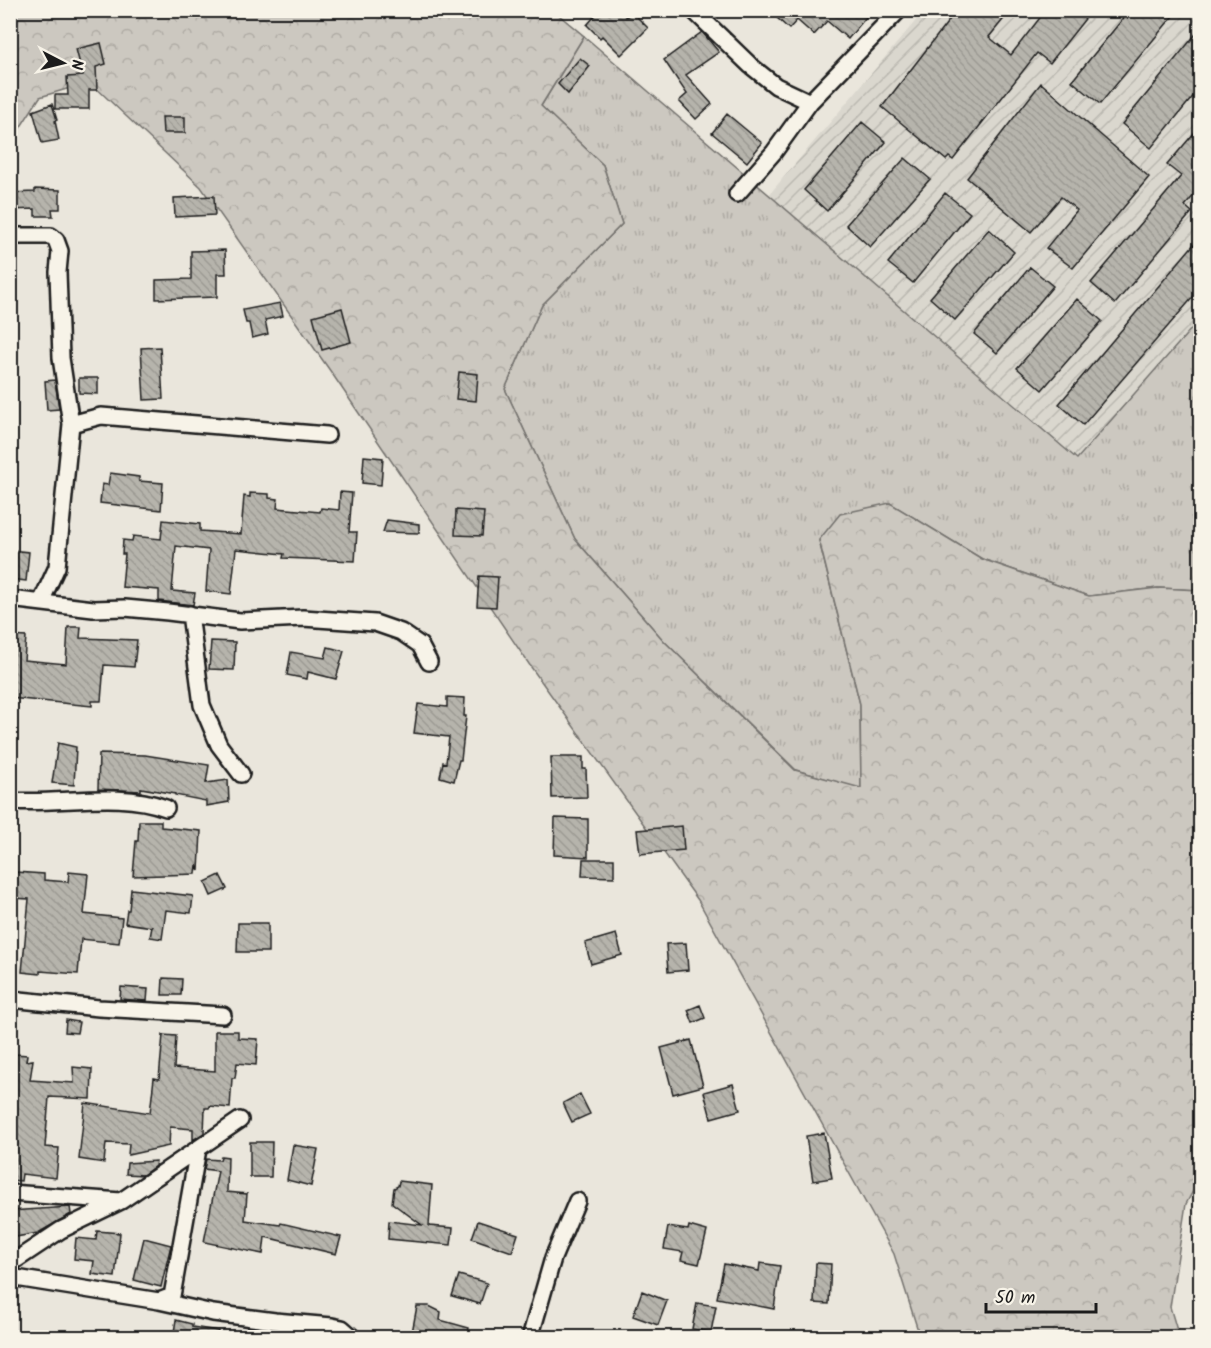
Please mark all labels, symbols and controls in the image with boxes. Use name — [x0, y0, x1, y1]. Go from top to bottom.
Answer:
north arrow — [33, 33, 93, 93]
text: N — [63, 58, 89, 71]
scale bar — [986, 1276, 1096, 1314]
text: 50 m — [995, 1284, 1035, 1313]

